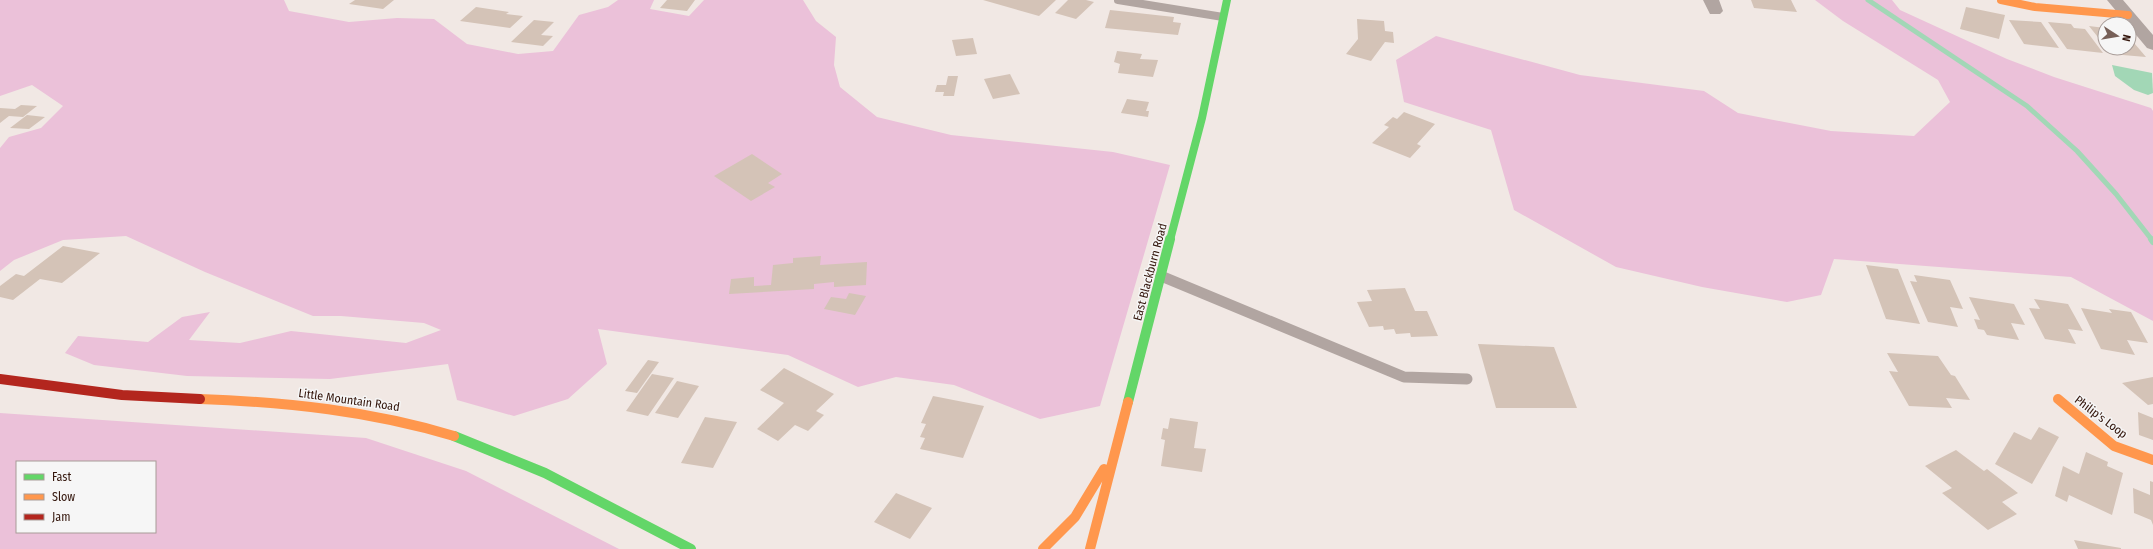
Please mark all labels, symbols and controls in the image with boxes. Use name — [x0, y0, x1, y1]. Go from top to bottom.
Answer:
north arrow — [2097, 16, 2137, 56]
text: N — [2119, 33, 2133, 43]
street label: East Blackburn Road — [1130, 222, 1170, 322]
street label: Little Mountain Road — [297, 386, 401, 414]
street label: Philip's Loop — [2072, 393, 2130, 441]
legend — [16, 461, 156, 533]
text: Fast — [52, 470, 71, 484]
text: Slow — [52, 490, 75, 504]
text: Jam — [52, 510, 70, 524]

